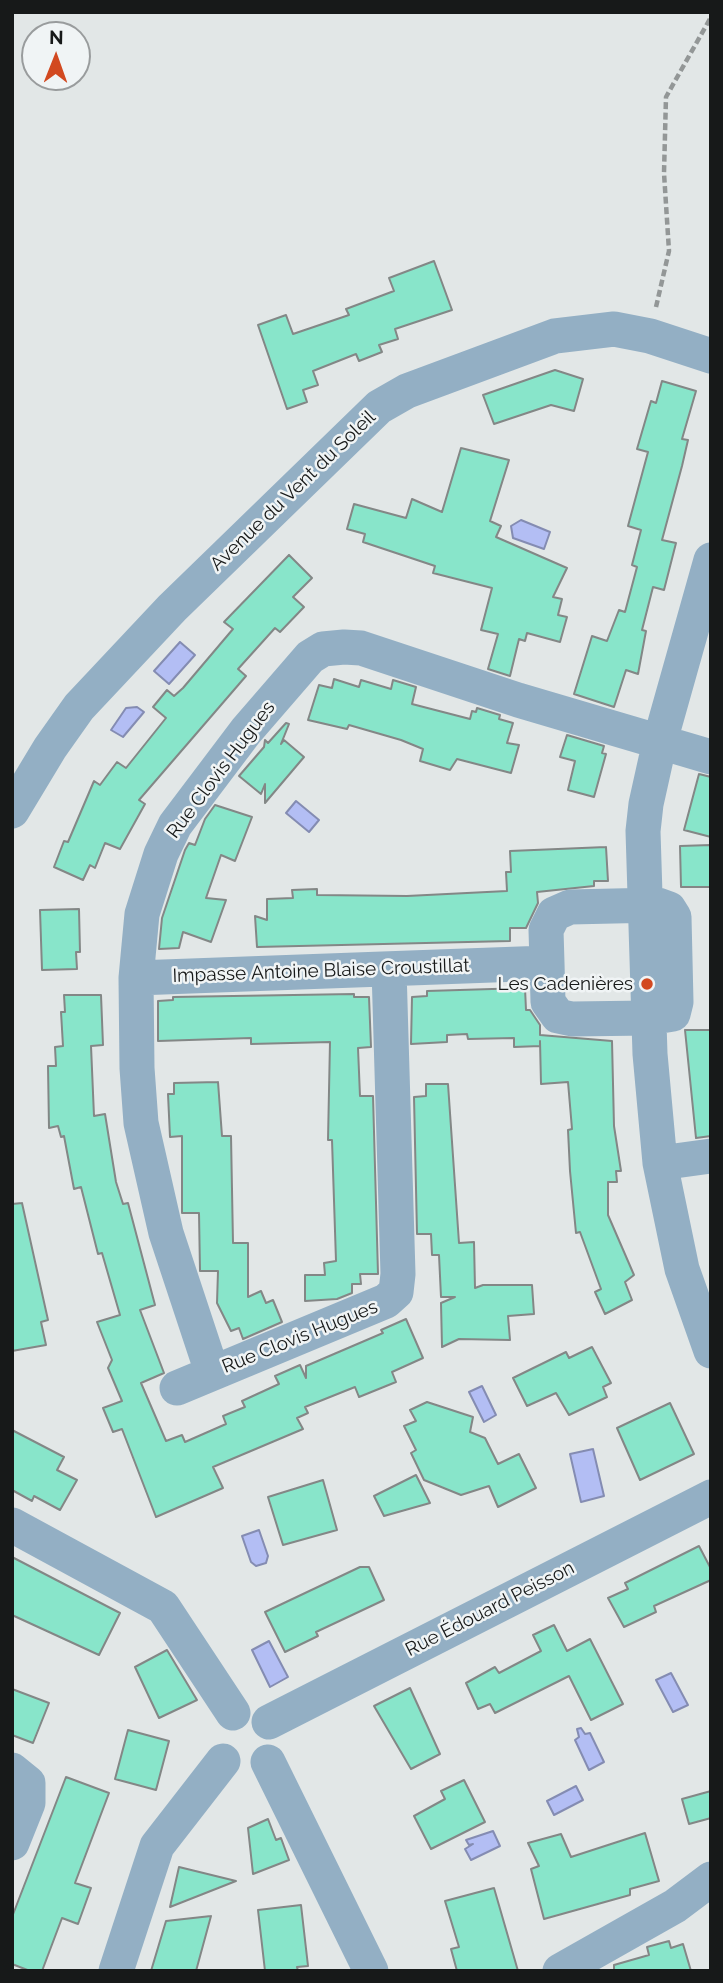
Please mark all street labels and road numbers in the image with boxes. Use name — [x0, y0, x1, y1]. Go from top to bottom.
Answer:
street label: Avenue du Vent du Soleil — [206, 406, 380, 576]
street label: Rue Clovis Hugues — [162, 697, 280, 843]
street label: Impasse Antoine Blaise Croustillat — [172, 954, 470, 988]
street label: Rue Clovis Hugues — [219, 1295, 381, 1379]
street label: Rue Édouard Peisson — [402, 1557, 578, 1661]

